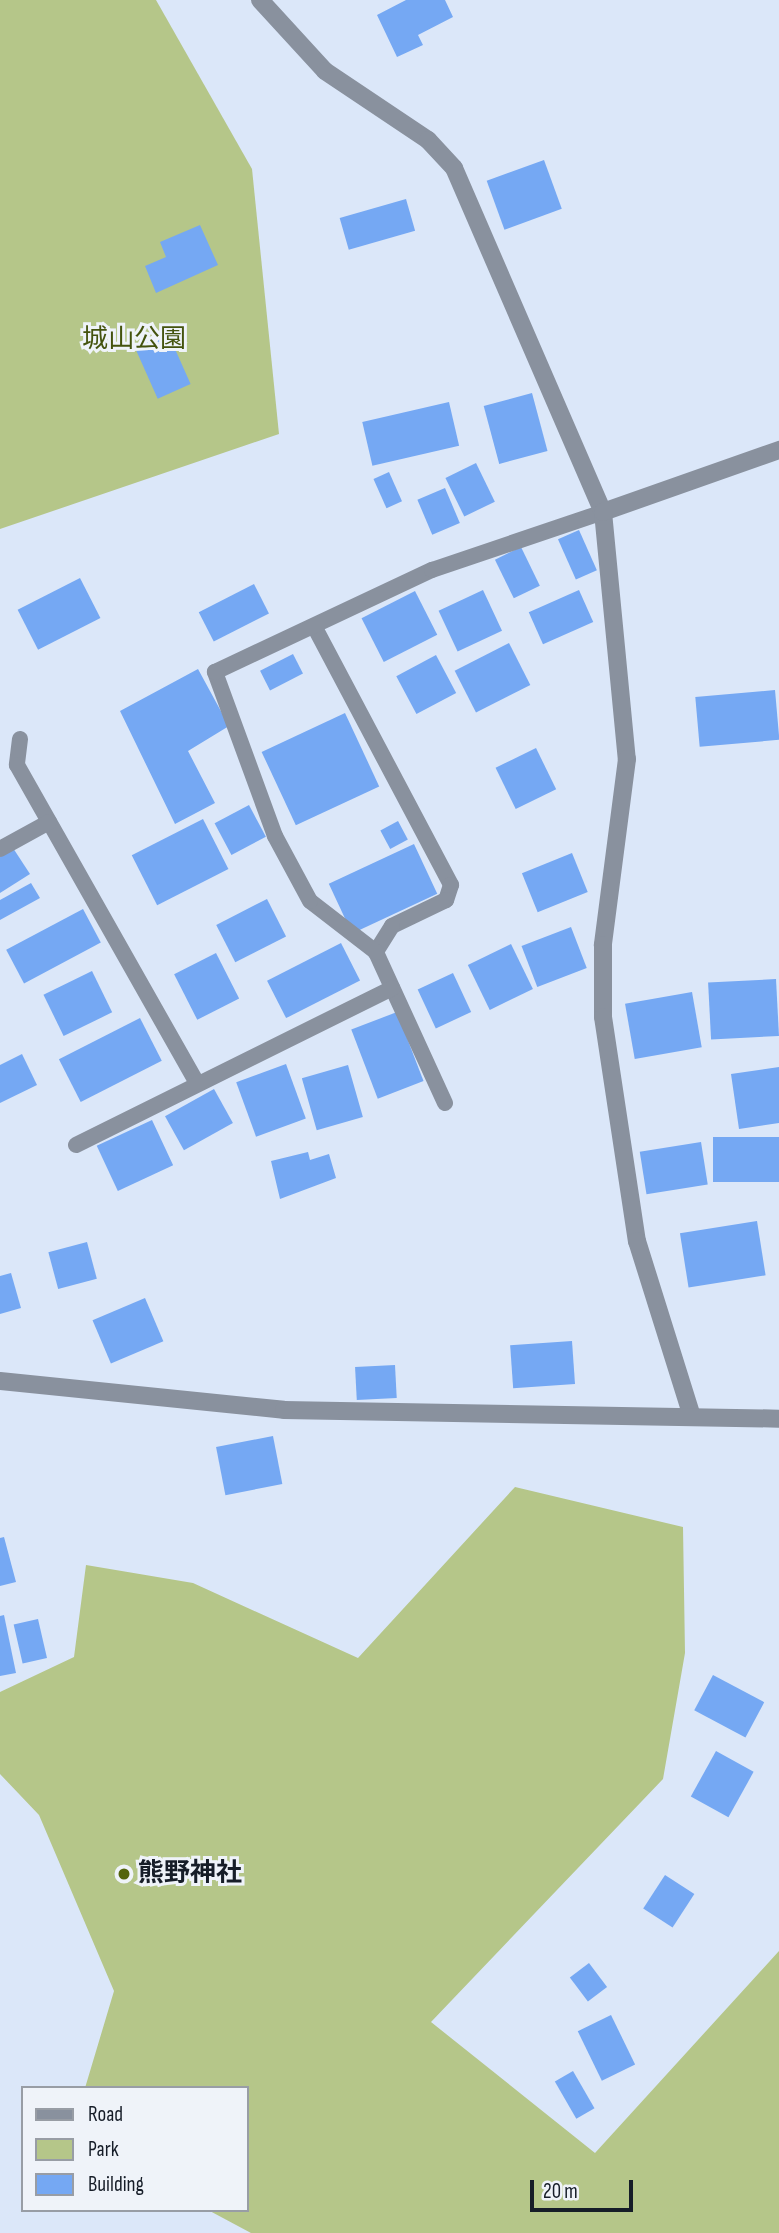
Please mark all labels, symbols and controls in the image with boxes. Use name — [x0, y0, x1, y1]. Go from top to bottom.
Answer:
park label: 城山公園 — [82, 324, 186, 356]
place label: 熊野神社 — [138, 1858, 242, 1890]
marker: 熊野神社 — [116, 1866, 132, 1882]
legend — [21, 2086, 248, 2212]
text: Road — [88, 2102, 123, 2127]
text: Park — [88, 2137, 119, 2162]
scale bar — [534, 2166, 637, 2210]
text: Building — [88, 2172, 144, 2197]
text: 20 m — [543, 2179, 578, 2204]

